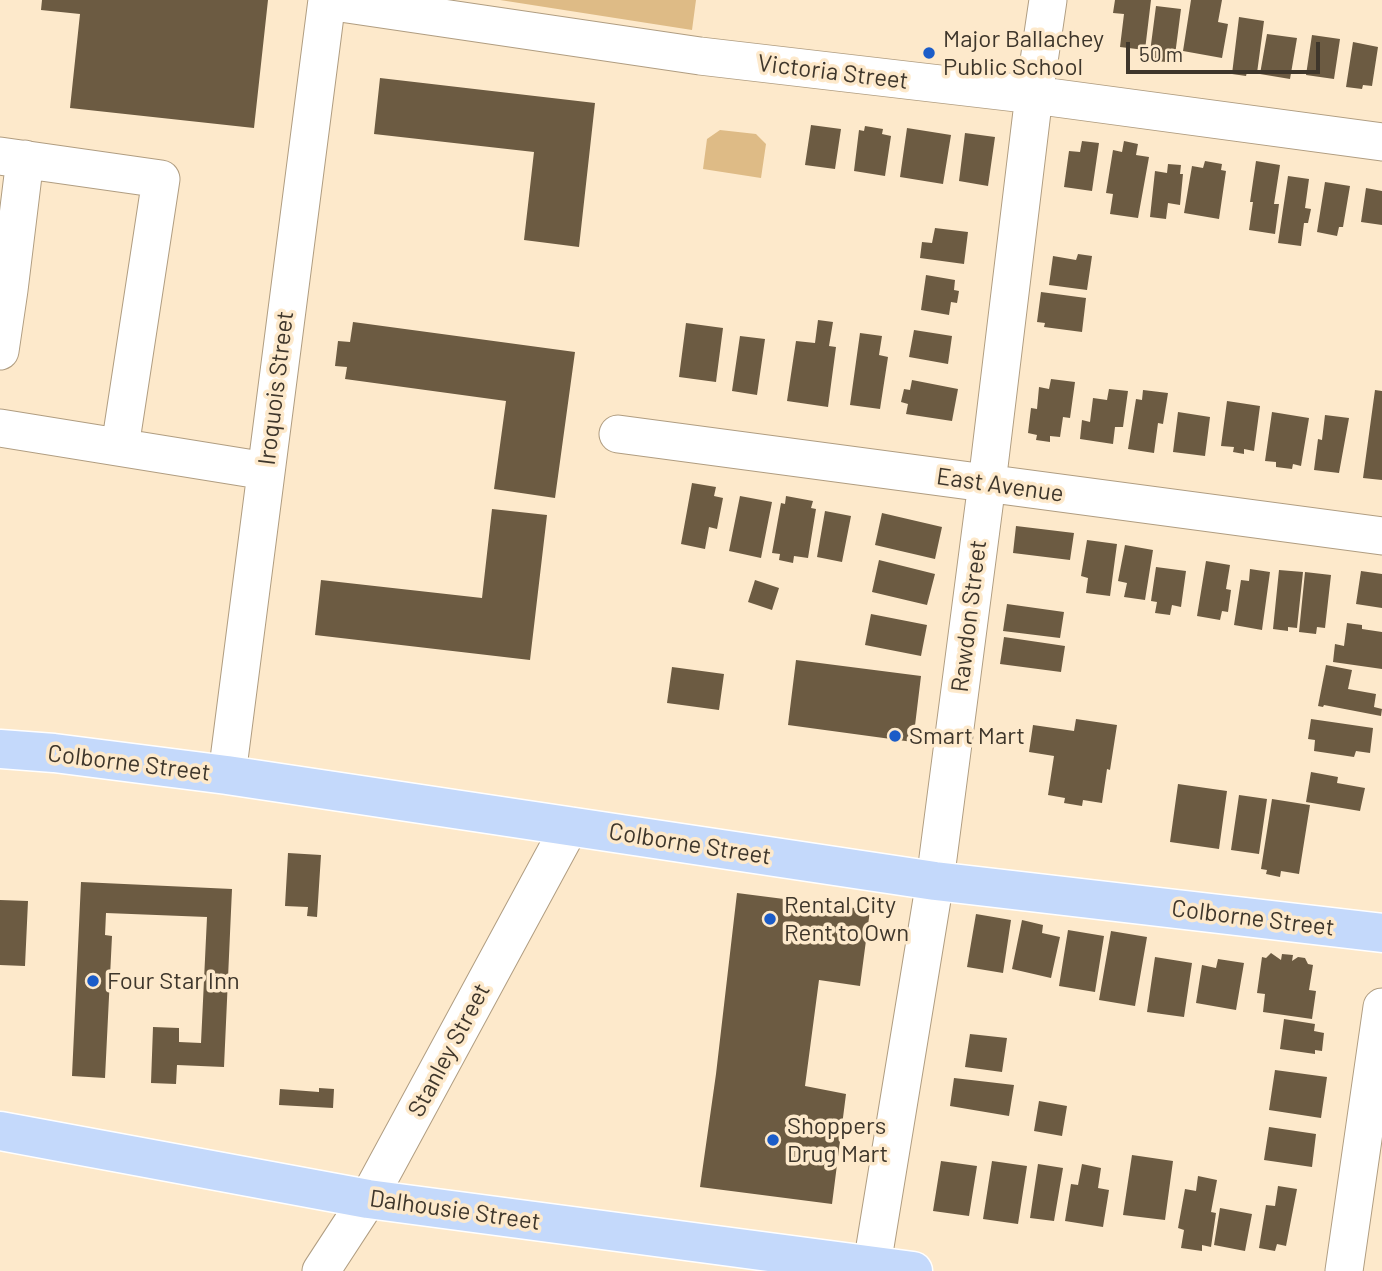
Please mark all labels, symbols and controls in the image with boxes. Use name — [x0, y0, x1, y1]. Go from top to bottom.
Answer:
place label: Major Ballachey Public School — [943, 25, 1104, 81]
scale bar — [1130, 28, 1324, 72]
text: 50 m — [1139, 41, 1183, 66]
marker: Major Ballachey Public School — [921, 45, 937, 61]
street label: Victoria Street — [756, 48, 910, 96]
street label: Iroquois Street — [252, 309, 300, 467]
street label: East Avenue — [935, 462, 1065, 508]
street label: Rawdon Street — [945, 538, 993, 694]
place label: Smart Mart — [909, 722, 1025, 750]
marker: Smart Mart — [887, 728, 903, 744]
street label: Colborne Street — [46, 739, 212, 787]
street label: Colborne Street — [607, 817, 773, 871]
place label: Rental City Rent to Own — [784, 891, 909, 947]
street label: Colborne Street — [1170, 894, 1336, 942]
marker: Rental City Rent to Own — [762, 911, 778, 927]
place label: Four Star Inn — [107, 967, 240, 995]
marker: Four Star Inn — [85, 973, 101, 989]
street label: Stanley Street — [402, 978, 496, 1122]
place label: Shoppers Drug Mart — [787, 1112, 888, 1168]
marker: Shoppers Drug Mart — [765, 1132, 781, 1148]
street label: Dalhousie Street — [368, 1184, 542, 1236]

